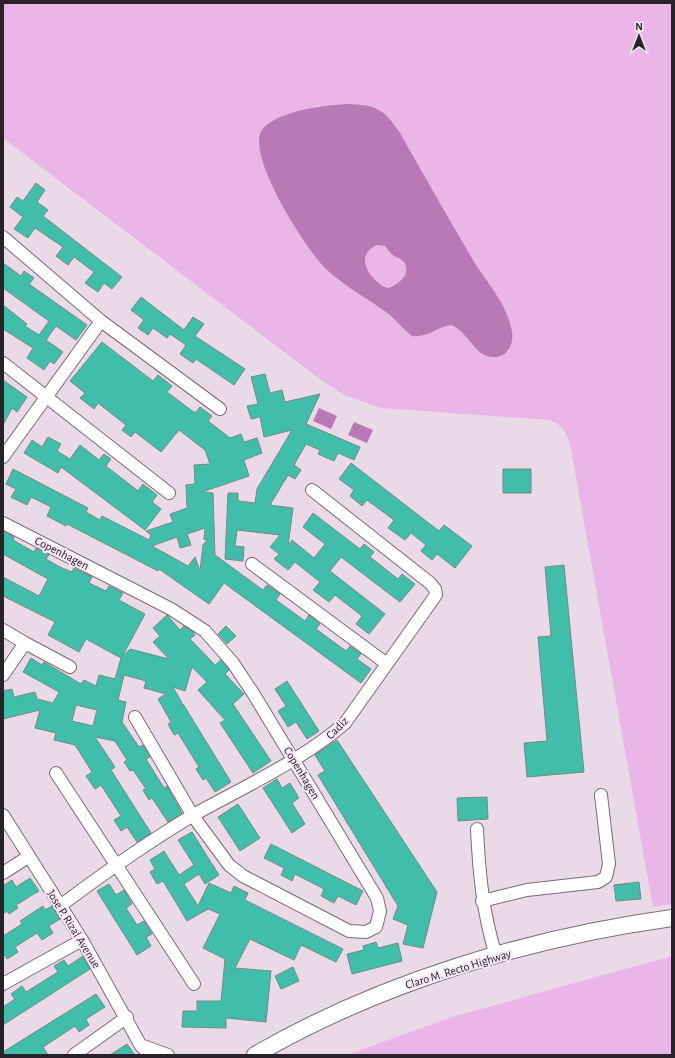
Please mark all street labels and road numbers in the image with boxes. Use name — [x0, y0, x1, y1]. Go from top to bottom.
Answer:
street label: Copenhagen — [33, 534, 91, 572]
street label: Cadiz — [324, 715, 350, 741]
street label: Copenhagen — [282, 745, 322, 801]
street label: Jose P. Rizal Avenue — [45, 888, 103, 970]
street label: Claro M. Recto Highway — [404, 947, 513, 992]

